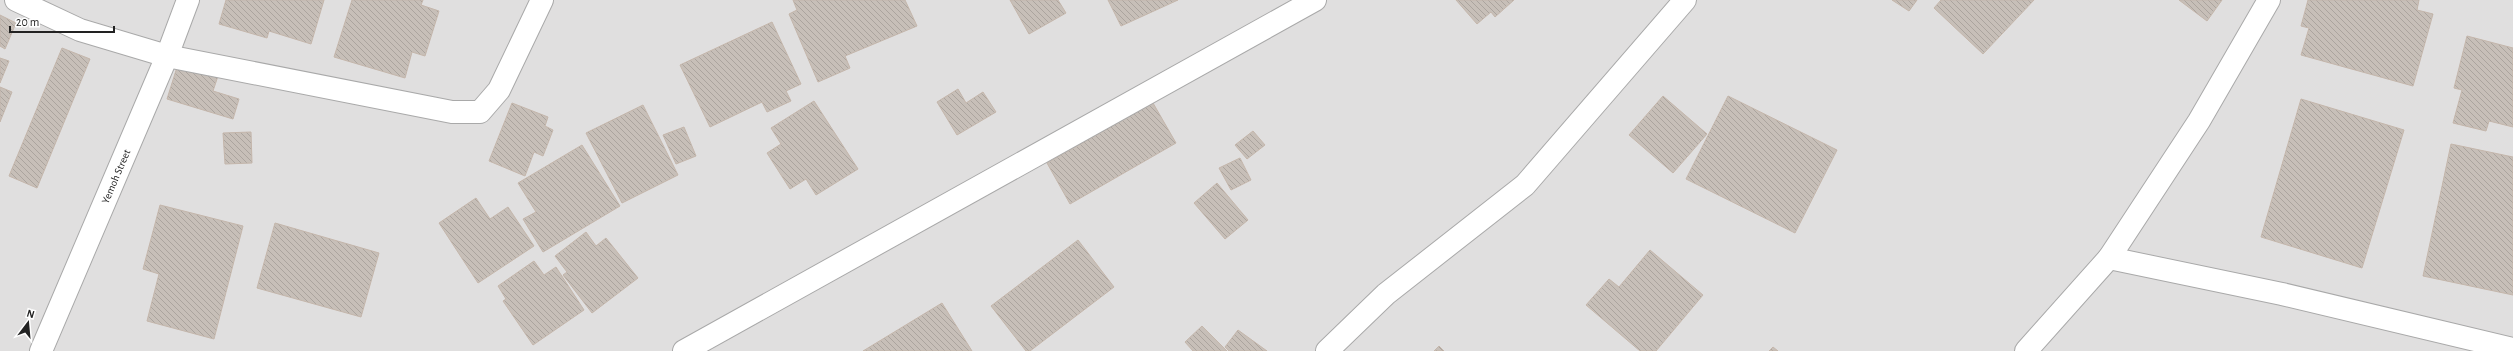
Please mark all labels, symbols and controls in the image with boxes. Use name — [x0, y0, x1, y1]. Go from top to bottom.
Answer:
scale bar — [10, 8, 114, 34]
text: 20 m — [16, 16, 39, 28]
street label: Yemoh Street — [99, 147, 132, 205]
north arrow — [8, 303, 48, 343]
text: N — [25, 308, 36, 320]

